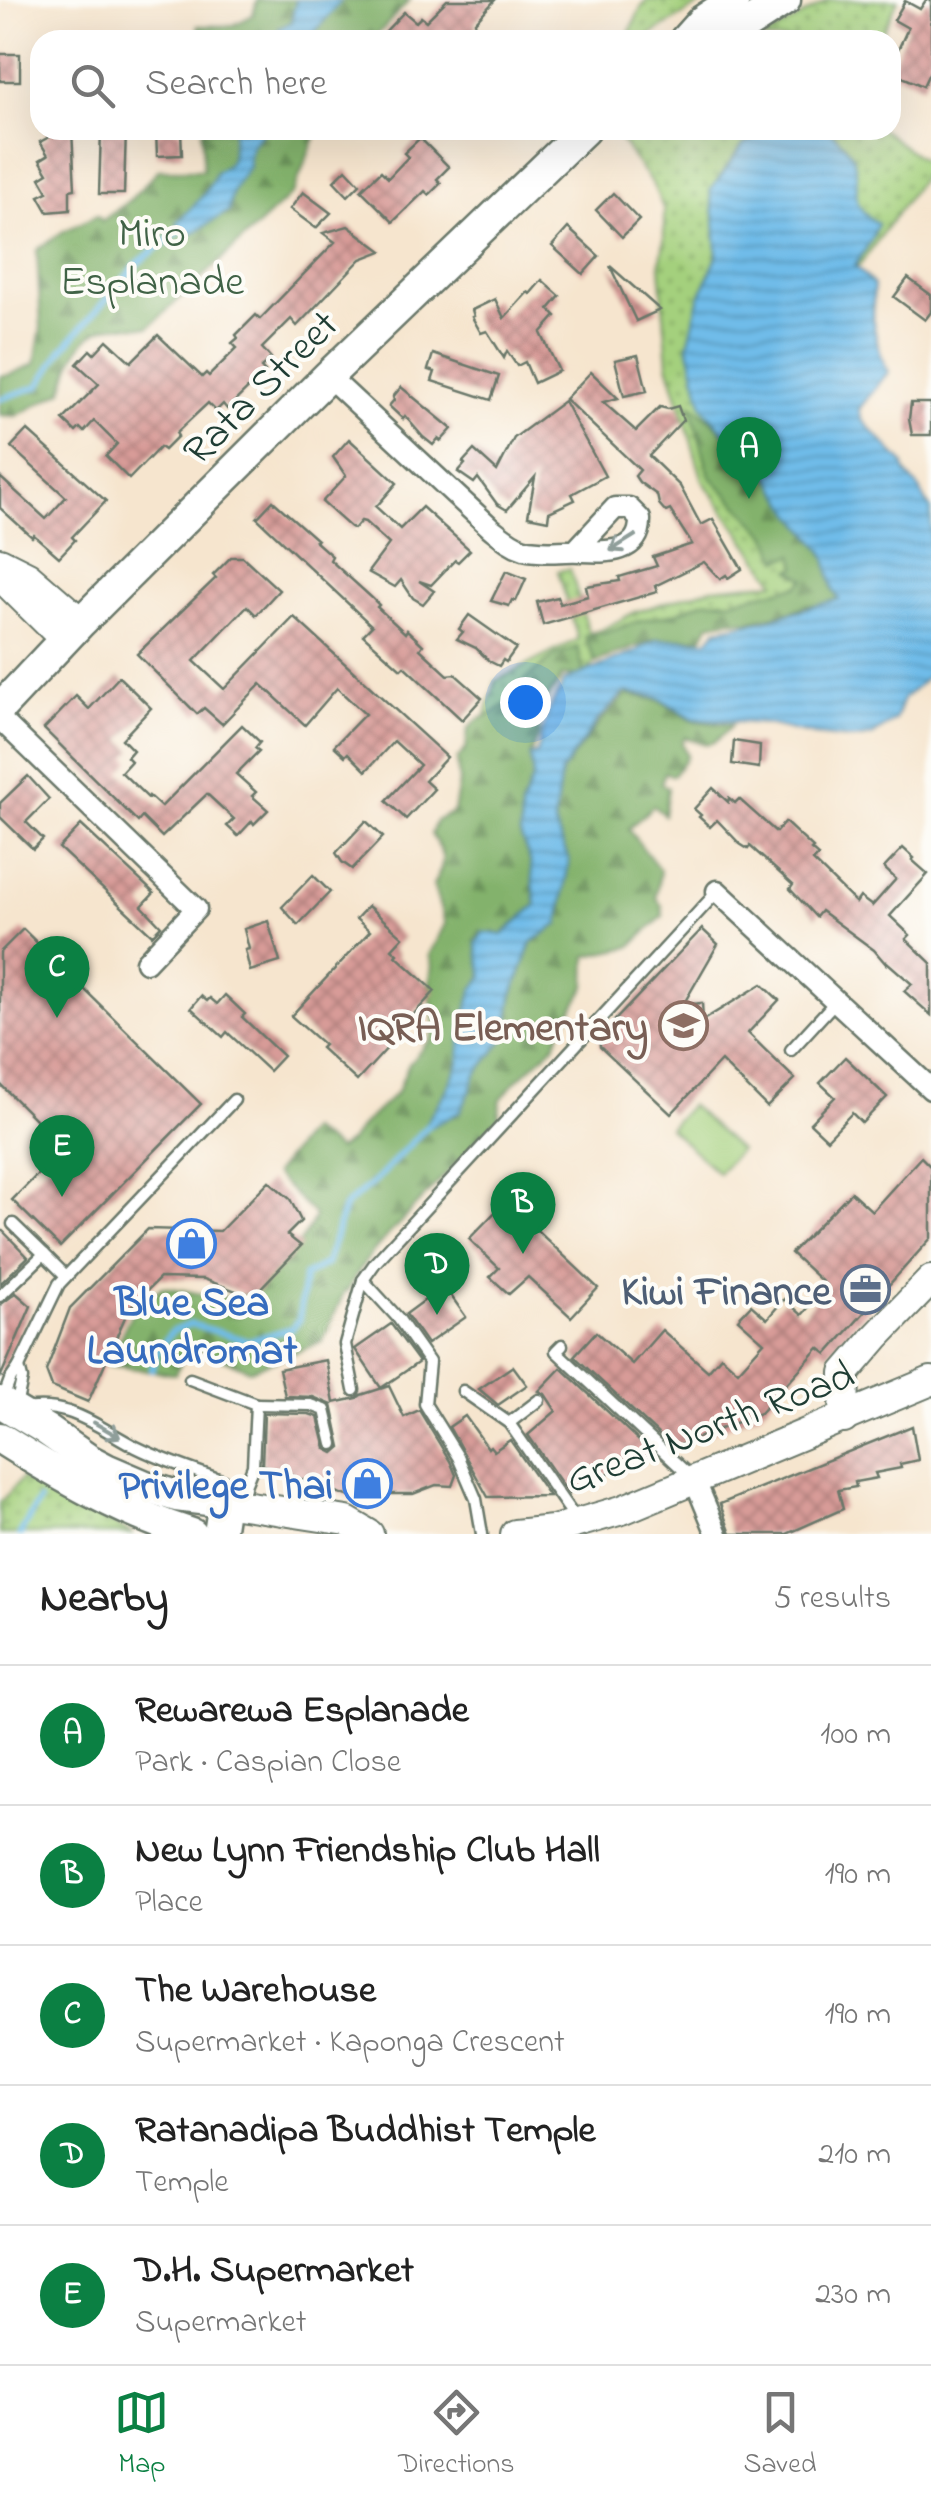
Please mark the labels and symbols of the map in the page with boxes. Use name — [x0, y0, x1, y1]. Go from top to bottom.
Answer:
park label: Miro Esplanade — [60, 205, 244, 314]
street label: Rata Street — [170, 297, 354, 481]
pin: A — [716, 416, 782, 499]
one-way arrow — [610, 533, 638, 553]
your location — [500, 677, 551, 728]
pin: C — [24, 936, 90, 1018]
place label: IQRA Elementary — [357, 999, 648, 1060]
school or university icon: IQRA Elementary — [657, 999, 709, 1051]
pin: E — [30, 1114, 94, 1197]
pin: B — [490, 1172, 556, 1254]
shop icon: Blue Sea Laundromat — [166, 1218, 218, 1270]
pin: D — [404, 1232, 470, 1315]
place label: Kiwi Finance — [621, 1263, 832, 1324]
office icon: Kiwi Finance — [840, 1263, 892, 1315]
place label: Blue Sea Laundromat — [87, 1274, 298, 1383]
street label: Great North Road — [558, 1346, 864, 1512]
one-way arrow — [92, 1420, 121, 1440]
place label: Privilege Thai — [119, 1457, 333, 1519]
shop icon: Privilege Thai — [342, 1457, 394, 1509]

